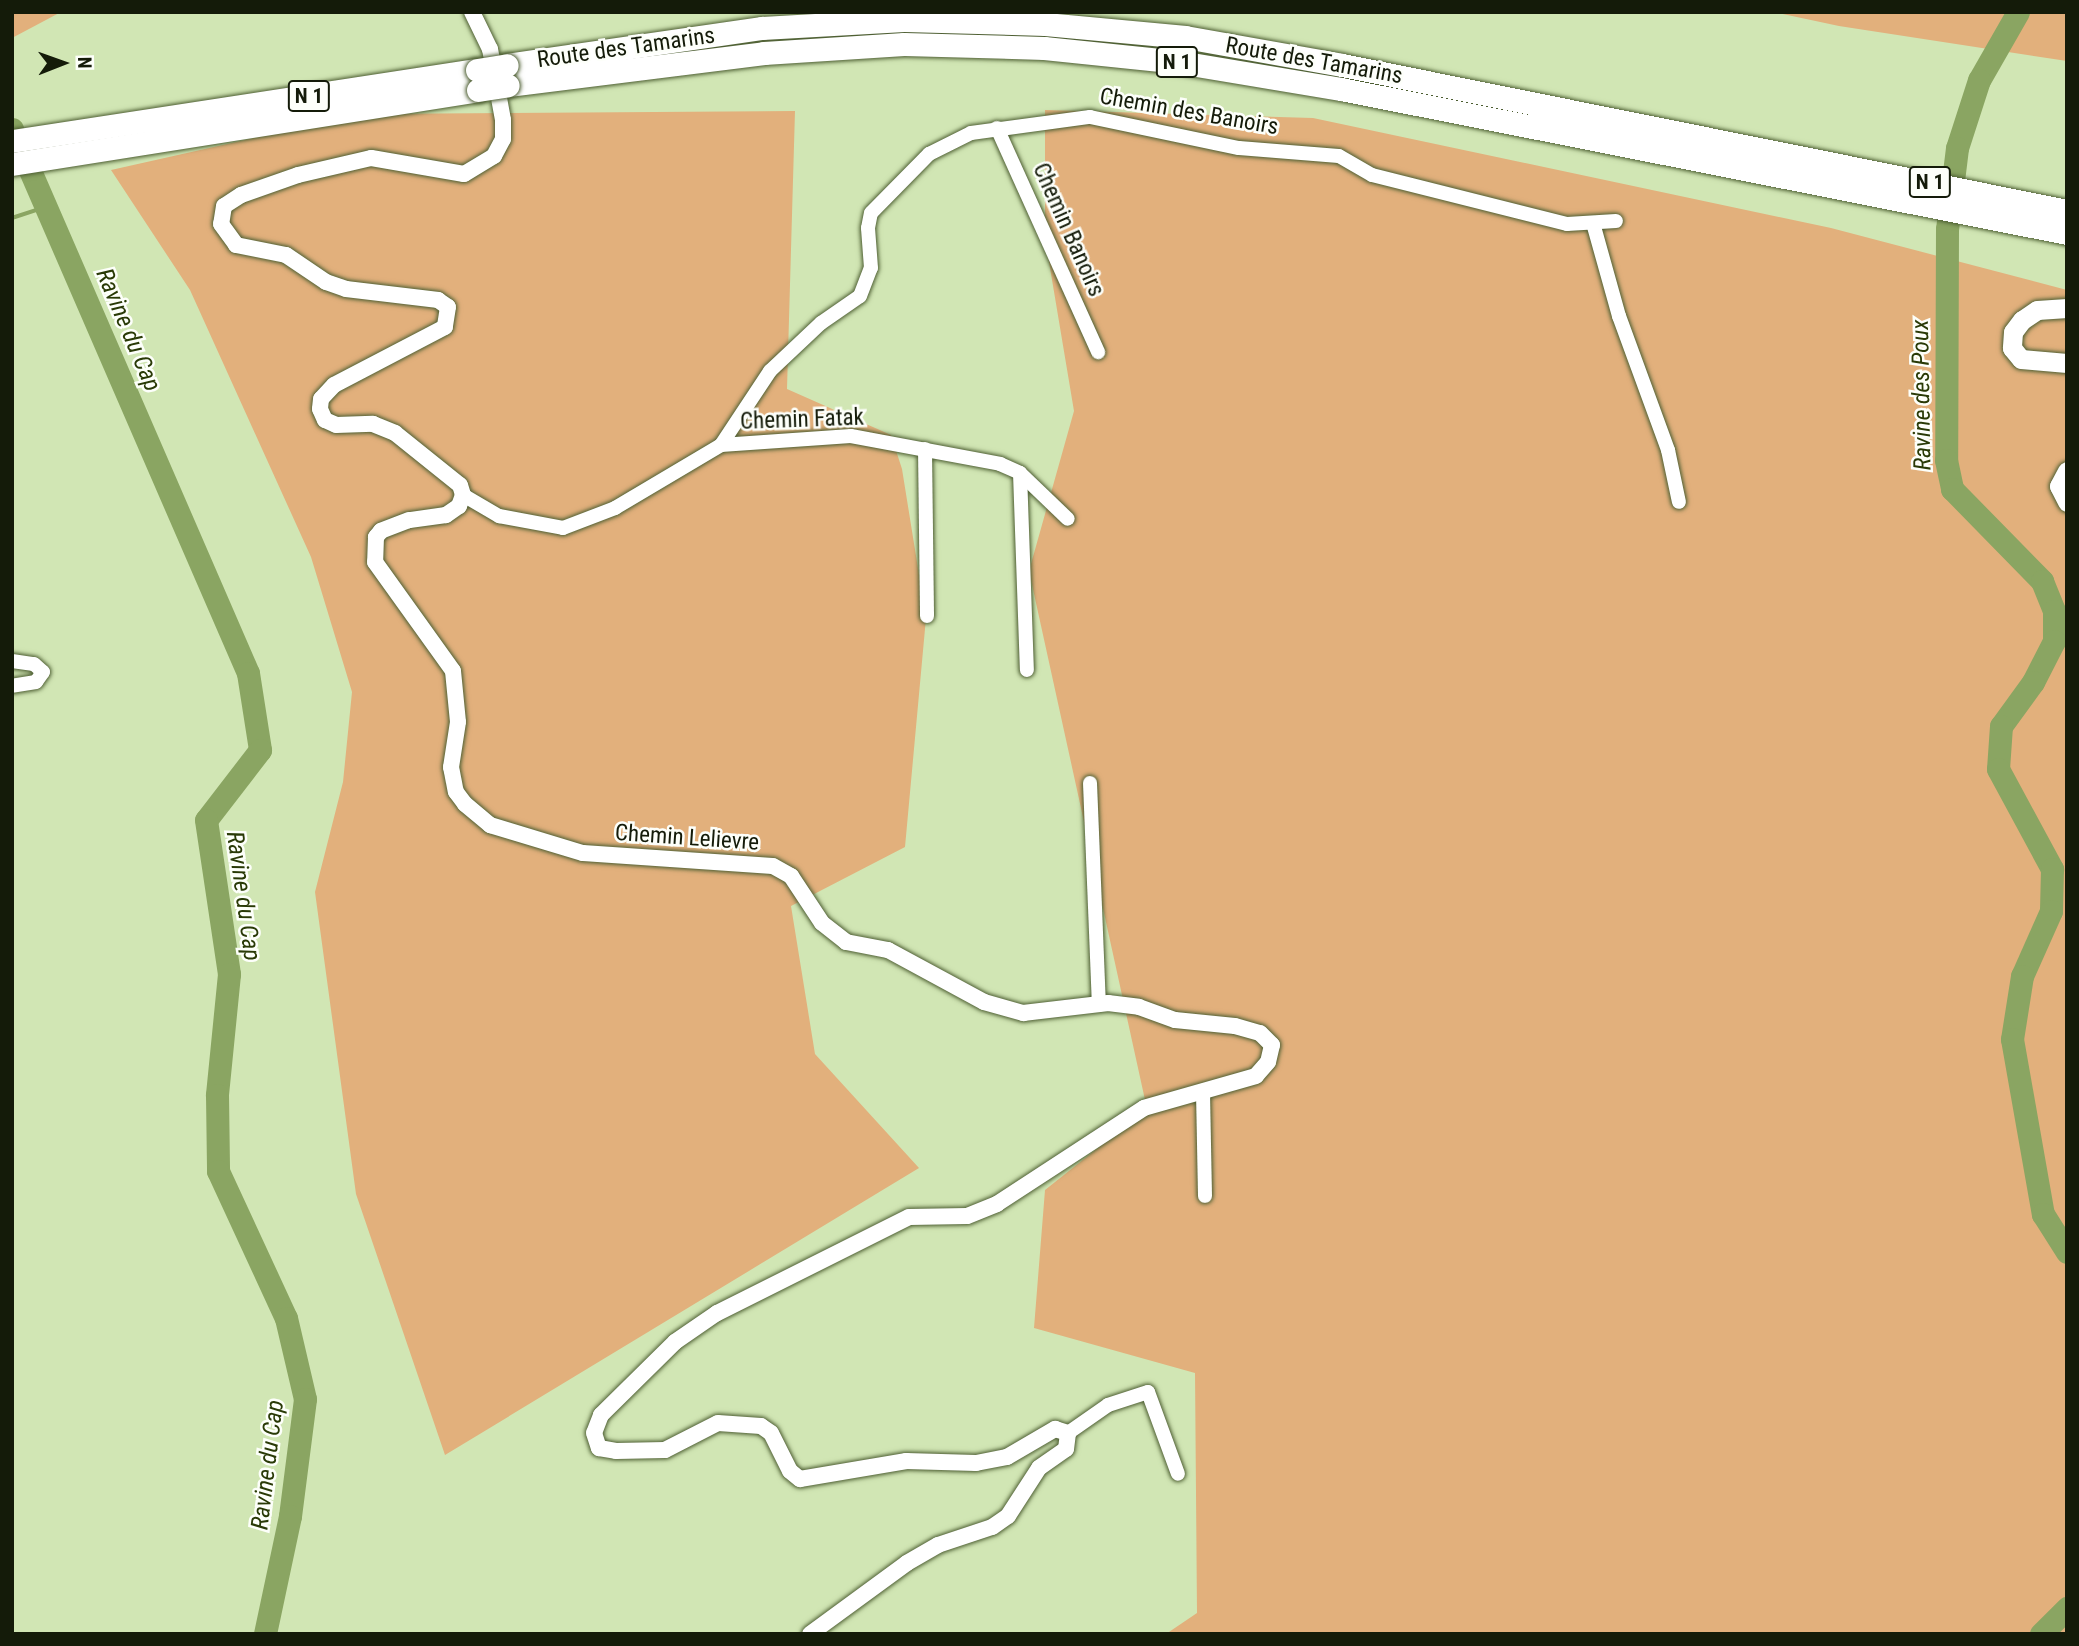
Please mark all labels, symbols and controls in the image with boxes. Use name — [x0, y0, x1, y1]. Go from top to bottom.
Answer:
street label: Route des Tamarins — [535, 22, 717, 74]
north arrow — [28, 28, 98, 98]
street label: Route des Tamarins — [1223, 32, 1405, 90]
road number: N 1 — [1154, 44, 1200, 80]
text: N — [73, 57, 96, 69]
road number: N 1 — [286, 78, 332, 114]
street label: Chemin des Banoirs — [1098, 83, 1280, 141]
street label: Chemin Banoirs — [1026, 159, 1110, 301]
road number: N 1 — [1907, 164, 1953, 200]
water label: Ravine du Cap — [89, 264, 167, 396]
water label: Ravine des Poux — [1906, 319, 1938, 471]
street label: Chemin Fatak — [740, 404, 864, 436]
street label: Chemin Lelievre — [614, 819, 760, 857]
water label: Ravine du Cap — [220, 829, 266, 963]
water label: Ravine du Cap — [246, 1399, 290, 1531]

